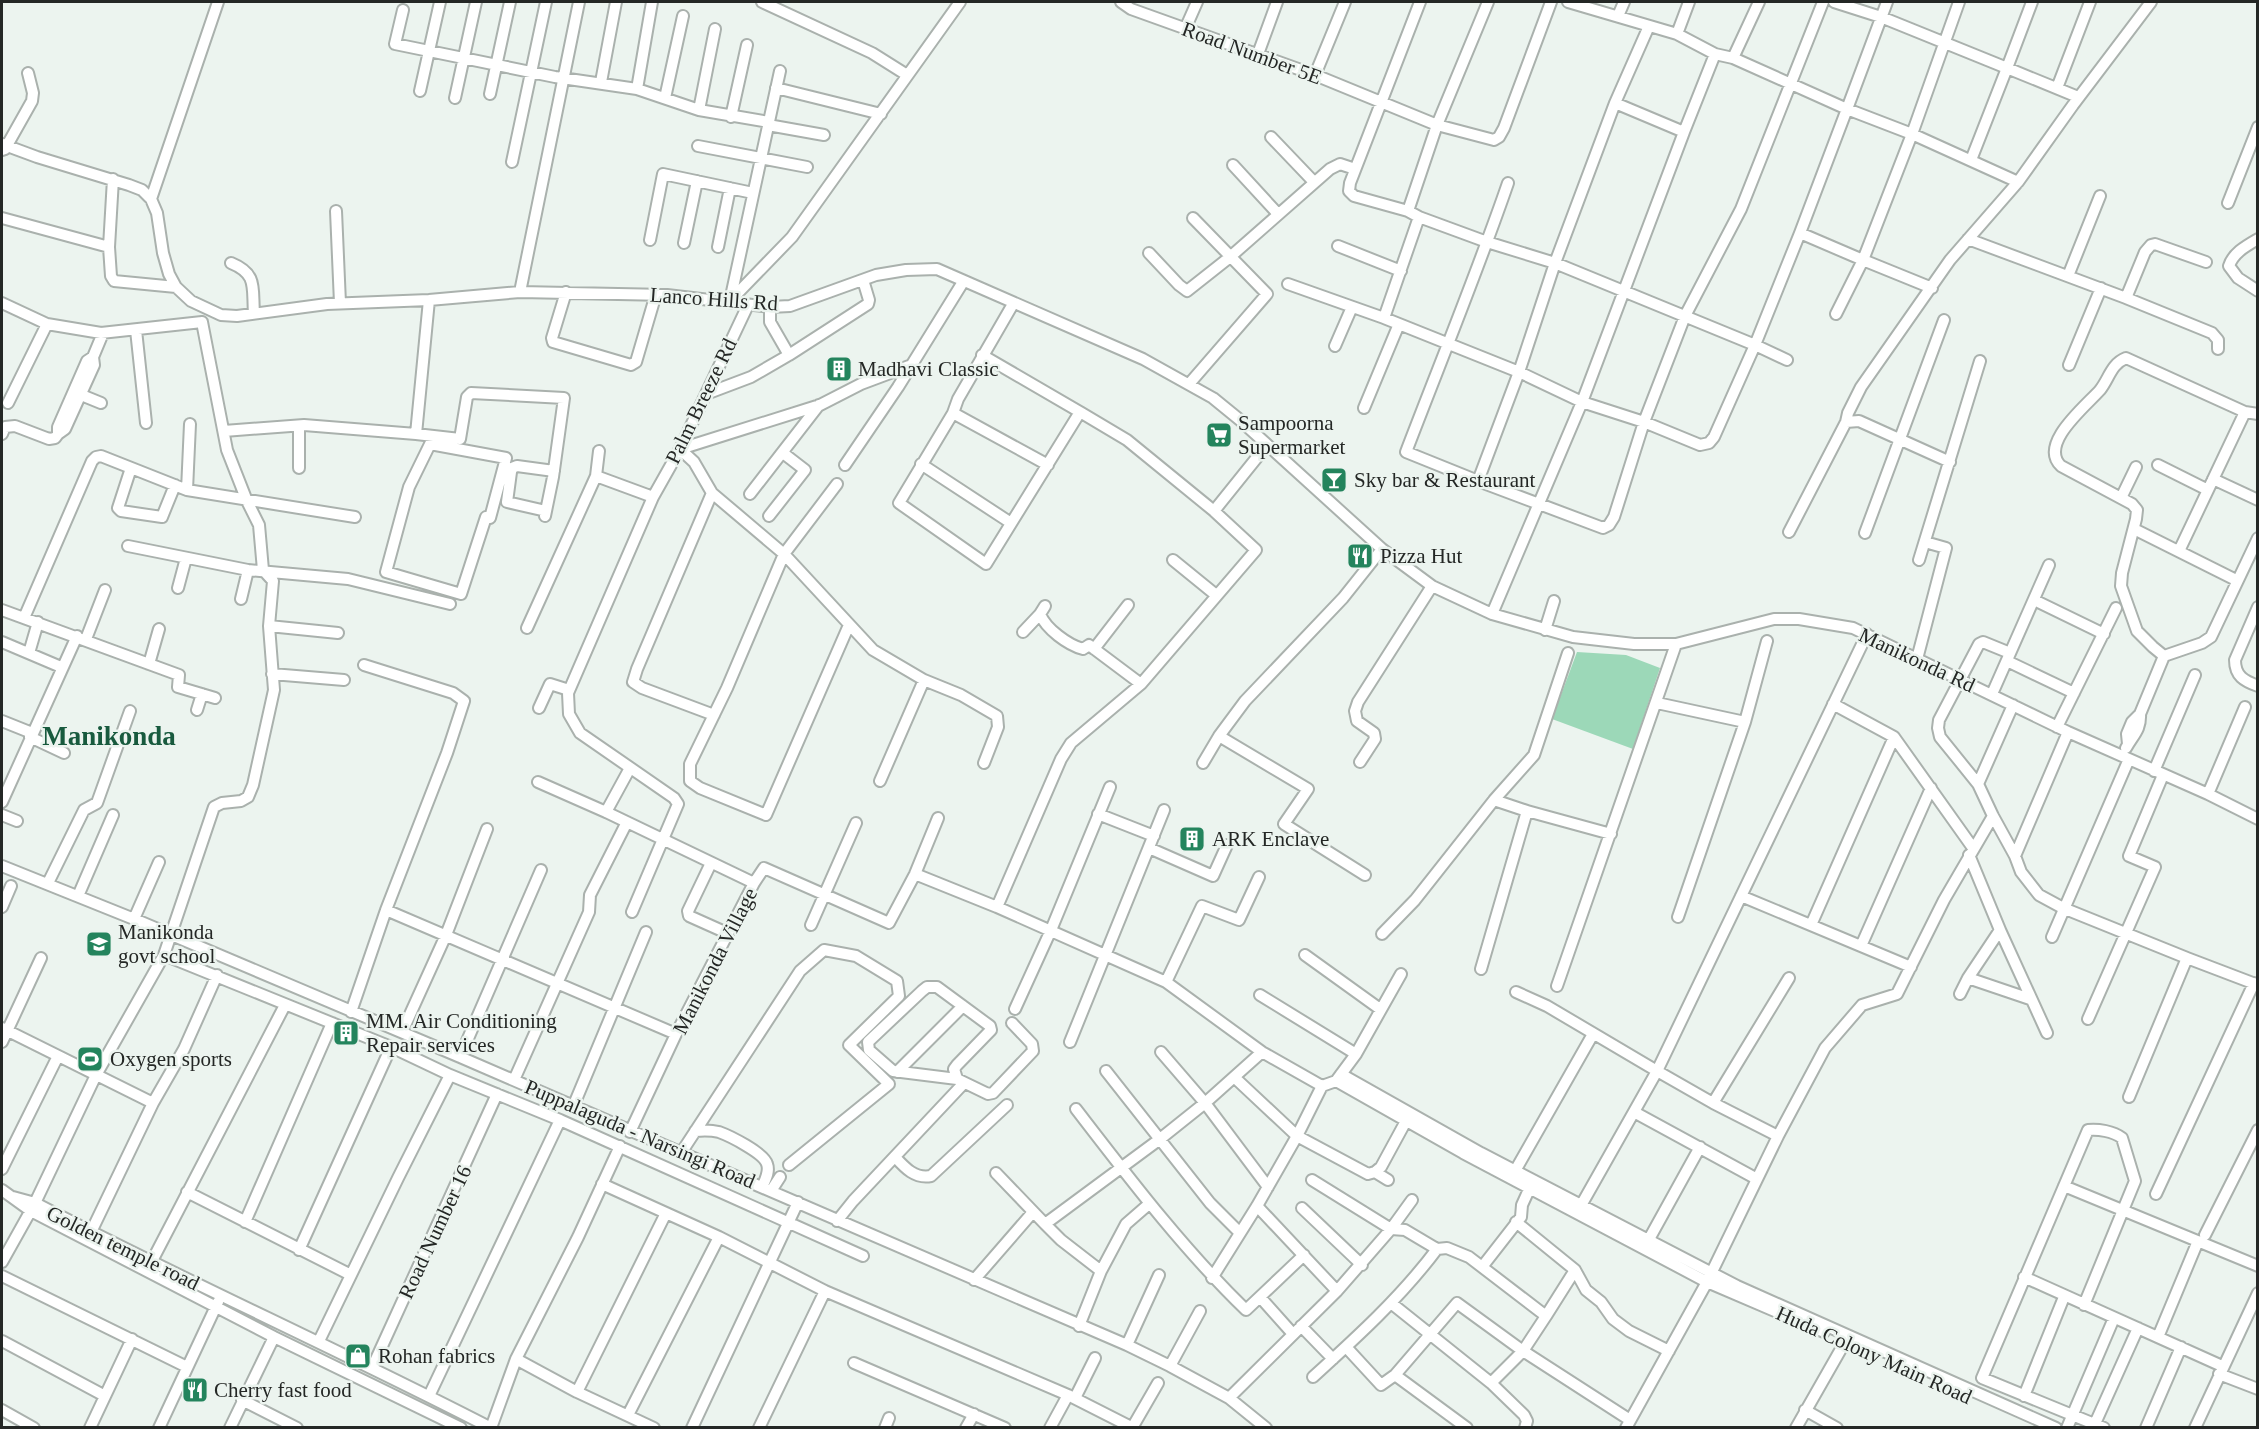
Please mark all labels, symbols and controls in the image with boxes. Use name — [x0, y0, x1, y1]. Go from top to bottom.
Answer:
street label: Road Number 5E — [1179, 17, 1325, 89]
street label: Lanco Hills Rd — [649, 283, 779, 315]
street label: Palm Breeze Rd — [660, 334, 742, 468]
building icon: Madhavi Classic — [824, 354, 854, 384]
place label: Madhavi Classic — [858, 357, 999, 381]
place label: Sampoorna Supermarket — [1238, 411, 1345, 459]
supermarket icon: Sampoorna Supermarket — [1204, 420, 1234, 450]
bar icon: Sky bar & Restaurant — [1319, 465, 1349, 495]
place label: Sky bar & Restaurant — [1354, 468, 1536, 492]
restaurant icon: Pizza Hut — [1345, 541, 1375, 571]
place label: Pizza Hut — [1380, 544, 1462, 568]
street label: Manikonda Rd — [1855, 623, 1979, 698]
district label: Manikonda — [42, 721, 176, 751]
building icon: ARK Enclave — [1177, 824, 1207, 854]
place label: ARK Enclave — [1212, 827, 1329, 851]
street label: Manikonda Village — [668, 884, 762, 1038]
place label: Manikonda govt school — [118, 920, 216, 968]
school or university icon: Manikonda govt school — [84, 929, 114, 959]
place label: MM. Air Conditioning Repair services — [366, 1009, 557, 1057]
building icon: MM. Air Conditioning Repair services — [331, 1018, 361, 1048]
sports icon: Oxygen sports — [75, 1044, 105, 1074]
place label: Oxygen sports — [110, 1047, 232, 1071]
street label: Puppalaguda - Narsingi Road — [521, 1075, 759, 1194]
street label: Road Number 16 — [394, 1161, 476, 1303]
street label: Golden temple road — [43, 1201, 204, 1296]
street label: Huda Colony Main Road — [1772, 1301, 1976, 1409]
shop icon: Rohan fabrics — [343, 1341, 373, 1371]
place label: Rohan fabrics — [378, 1344, 495, 1368]
restaurant icon: Cherry fast food — [180, 1375, 210, 1405]
place label: Cherry fast food — [214, 1378, 352, 1402]

